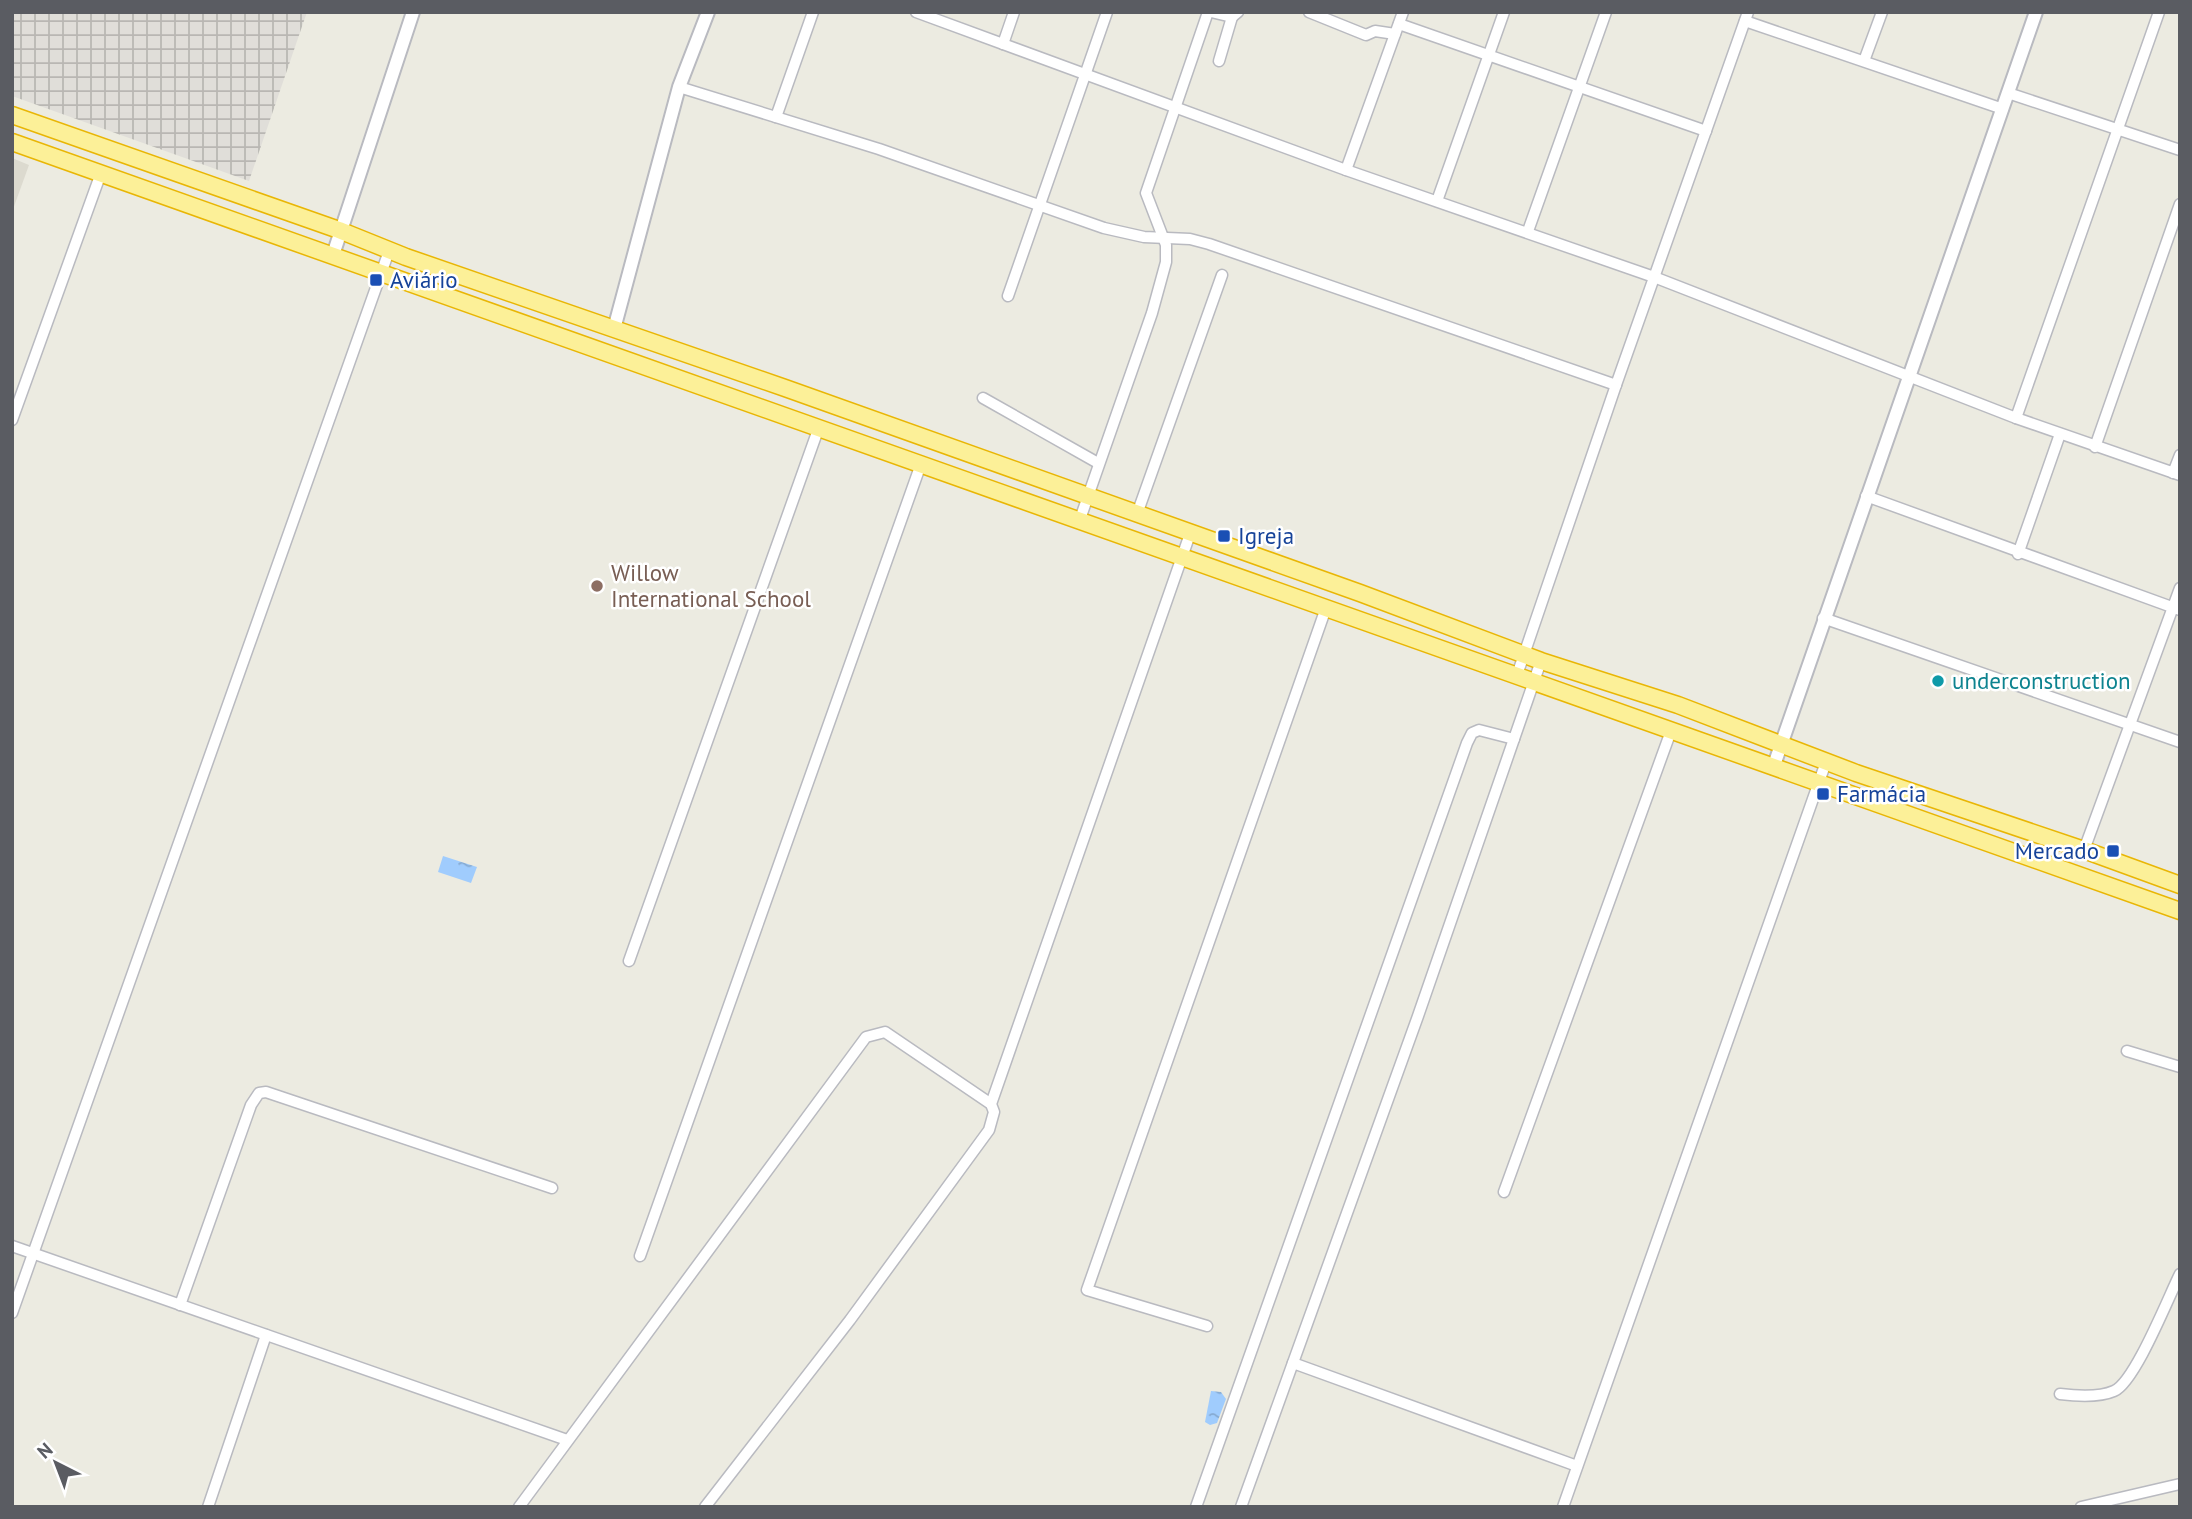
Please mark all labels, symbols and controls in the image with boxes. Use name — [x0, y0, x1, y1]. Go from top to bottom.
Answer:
place label: Aviário — [390, 265, 458, 294]
marker: Aviário — [368, 272, 384, 288]
place label: Igreja — [1238, 521, 1294, 550]
marker: Igreja — [1216, 528, 1232, 544]
place label: Willow International School — [611, 558, 811, 613]
marker: Willow International School — [589, 578, 605, 594]
place label: underconstruction — [1952, 666, 2131, 695]
marker: underconstruction — [1930, 673, 1946, 689]
place label: Farmácia — [1837, 779, 1926, 808]
marker: Farmácia — [1815, 786, 1831, 802]
place label: Mercado — [2015, 836, 2099, 865]
marker: Mercado — [2105, 843, 2121, 859]
north arrow — [21, 1428, 91, 1498]
text: N — [32, 1437, 57, 1463]

